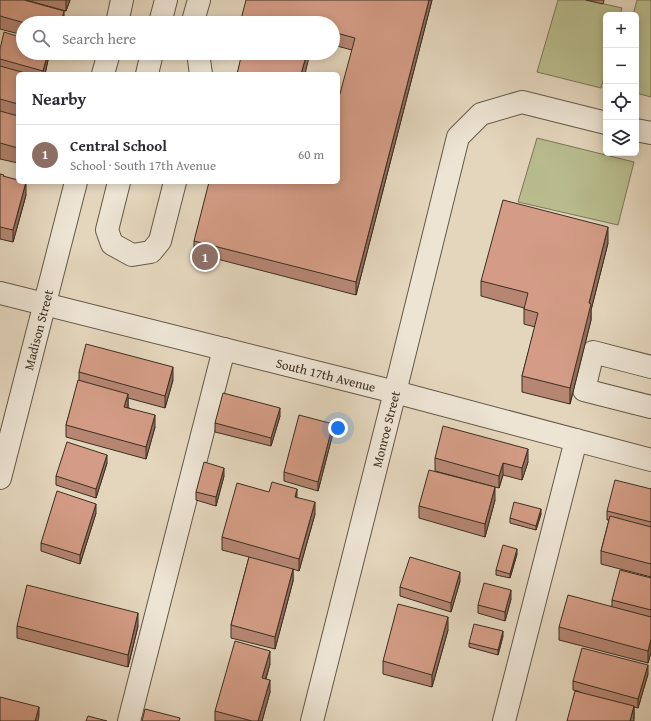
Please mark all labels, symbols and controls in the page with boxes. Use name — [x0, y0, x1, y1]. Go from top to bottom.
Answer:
map controls — [603, 12, 639, 156]
button: + — [603, 12, 639, 48]
search box — [16, 16, 340, 60]
icon: search — [30, 27, 52, 49]
text: Search here — [62, 28, 136, 49]
button: − — [603, 48, 639, 84]
button: locate — [603, 84, 639, 120]
text: Nearby — [32, 86, 86, 111]
button: layers — [603, 120, 639, 156]
text: Central School — [70, 135, 167, 156]
text: 1 — [42, 145, 48, 164]
text: 60 m — [298, 145, 324, 164]
text: School · South 17th Avenue — [70, 156, 216, 175]
pin: 1 — [192, 242, 218, 272]
street label: Madison Street — [19, 287, 58, 372]
street label: South 17th Avenue — [274, 354, 378, 397]
street label: Monroe Street — [367, 389, 405, 470]
your location — [328, 418, 348, 438]

